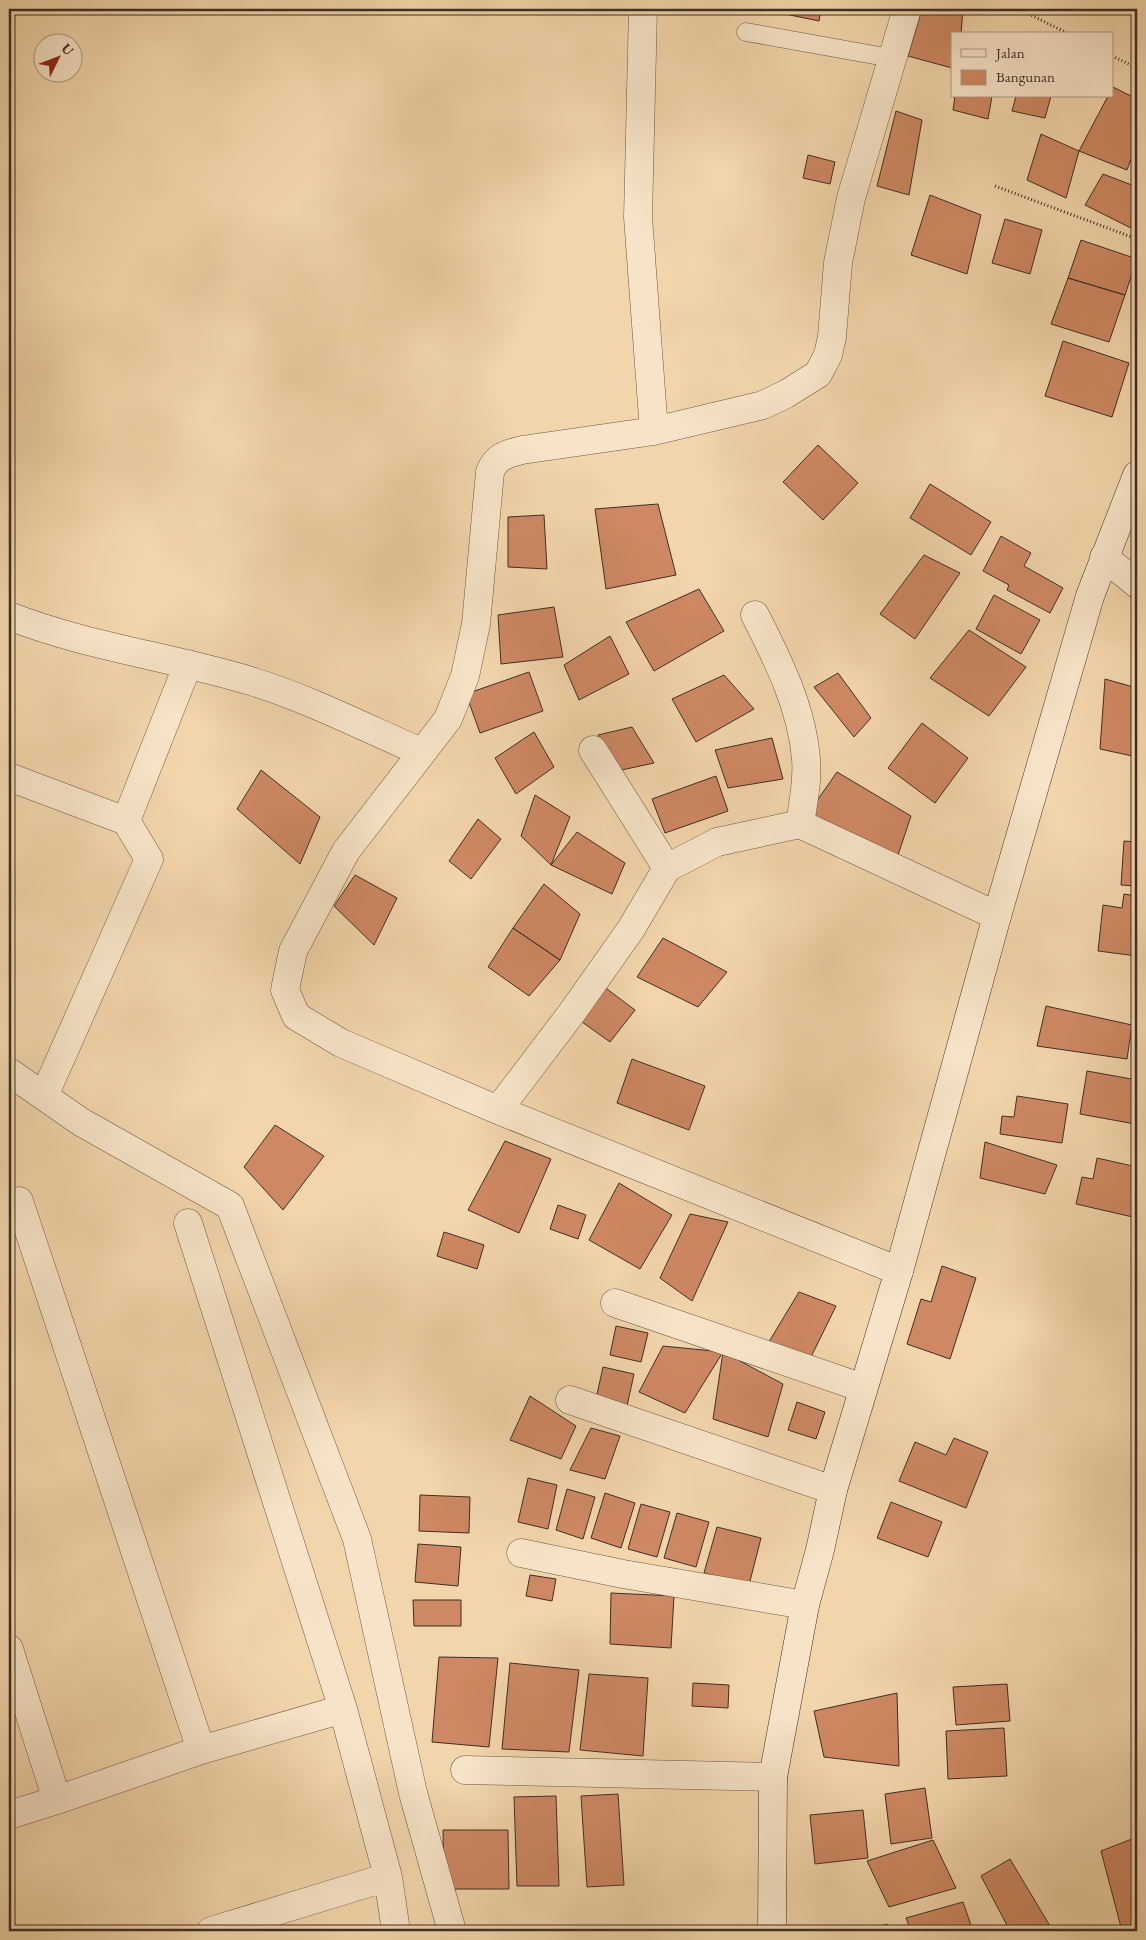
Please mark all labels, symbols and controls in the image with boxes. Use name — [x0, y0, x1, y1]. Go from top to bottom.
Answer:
north arrow — [32, 32, 82, 82]
legend — [951, 32, 1114, 98]
text: U — [57, 39, 78, 60]
text: Jalan — [994, 43, 1025, 62]
text: Bangunan — [996, 67, 1055, 86]

